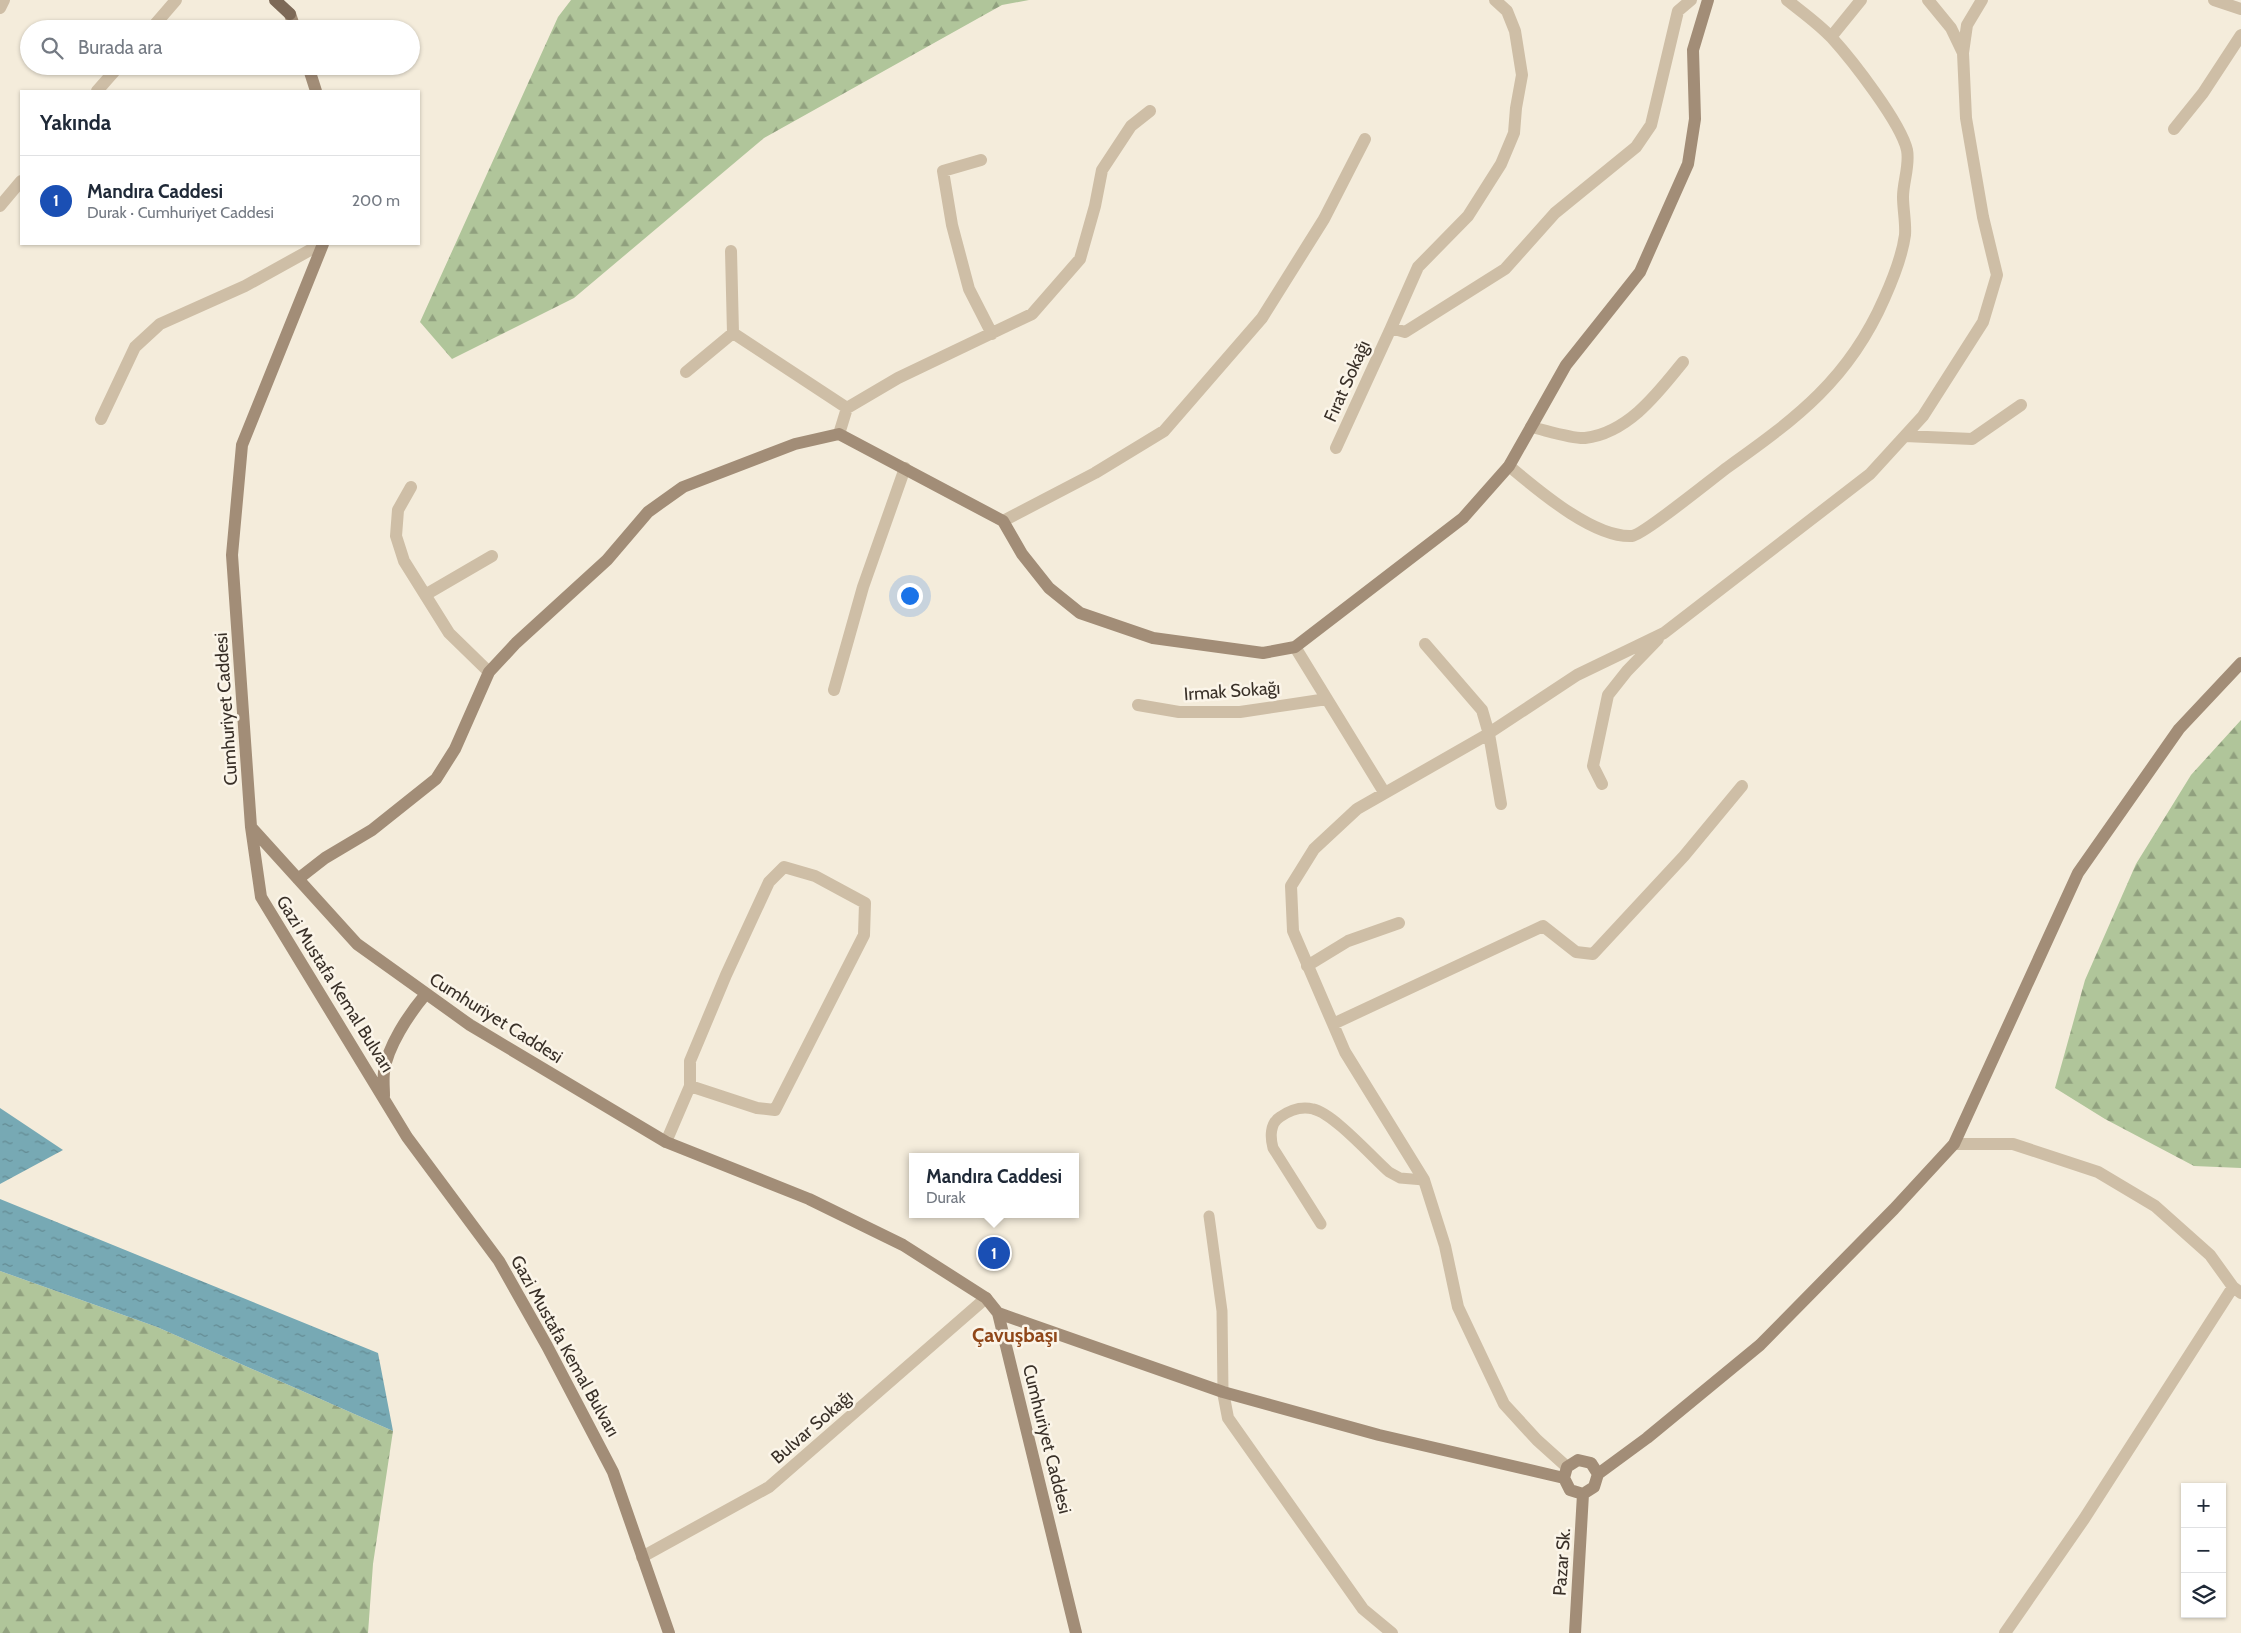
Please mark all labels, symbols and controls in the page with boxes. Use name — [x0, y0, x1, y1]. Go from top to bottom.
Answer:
search box — [20, 20, 420, 75]
icon: search — [38, 34, 66, 62]
text: Burada ara — [78, 36, 162, 59]
text: Yakında — [40, 110, 111, 135]
text: Mandıra Caddesi — [87, 180, 223, 203]
text: 1 — [53, 191, 59, 210]
text: 200 m — [352, 191, 400, 210]
text: Durak · Cumhuriyet Caddesi — [87, 203, 274, 222]
street label: Fırat Sokağı — [1319, 337, 1375, 425]
your location — [897, 583, 923, 609]
street label: Cumhuriyet Caddesi — [210, 632, 242, 786]
street label: Irmak Sokağı — [1183, 677, 1281, 705]
street label: Gazi Mustafa Kemal Bulvarı — [272, 892, 398, 1076]
street label: Cumhuriyet Caddesi — [425, 968, 567, 1068]
popup — [909, 1153, 1079, 1218]
text: Mandıra Caddesi — [926, 1165, 1062, 1188]
text: Durak — [926, 1188, 966, 1207]
pin: 1 — [978, 1234, 1010, 1272]
street label: Gazi Mustafa Kemal Bulvarı — [506, 1251, 624, 1441]
district label: Çavuşbaşı — [972, 1323, 1058, 1347]
street label: Cumhuriyet Caddesi — [1018, 1362, 1076, 1516]
street label: Bulvar Sokağı — [767, 1386, 857, 1468]
map controls — [2181, 1483, 2226, 1618]
button: + — [2181, 1483, 2226, 1528]
street label: Pazar Sk. — [1549, 1527, 1575, 1597]
button: − — [2181, 1528, 2226, 1573]
button: layers — [2181, 1573, 2226, 1618]

